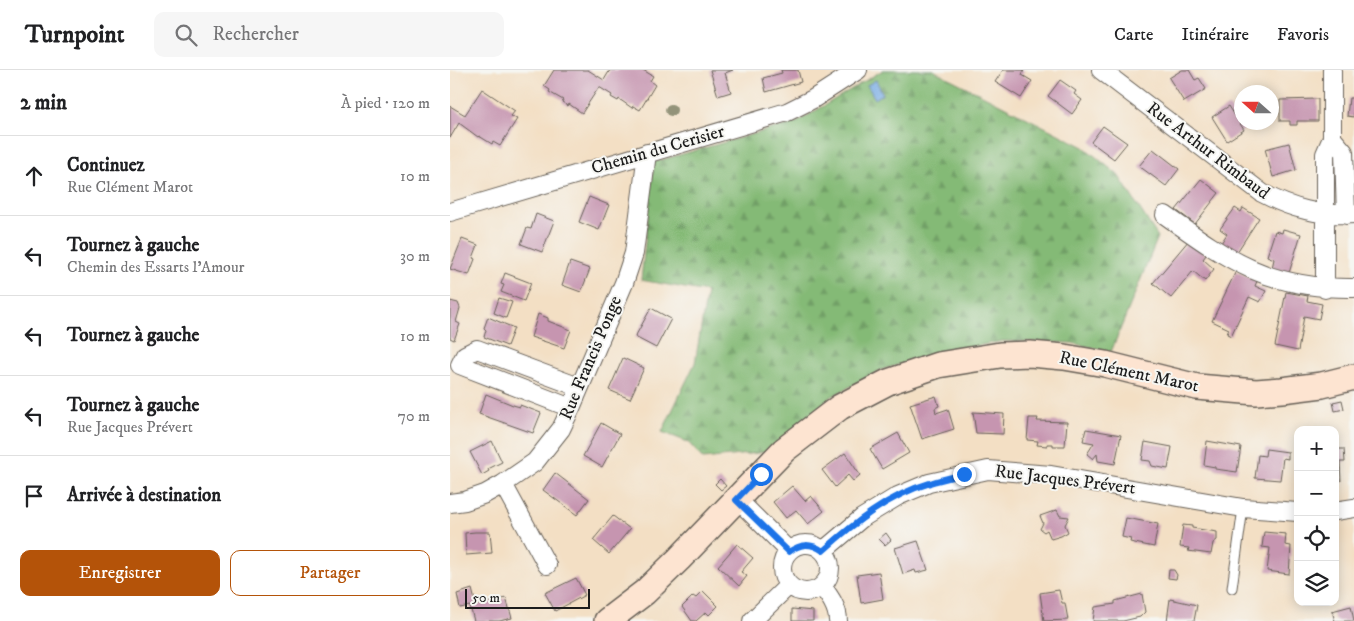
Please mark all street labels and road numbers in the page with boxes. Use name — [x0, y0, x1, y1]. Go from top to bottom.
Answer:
street label: Rue Arthur Rimbaud — [1142, 98, 1274, 204]
street label: Chemin du Cerisier — [589, 120, 727, 180]
street label: Rue Francis Ponge — [555, 293, 627, 423]
street label: Rue Clément Marot — [1057, 346, 1201, 398]
street label: Rue Jacques Prévert — [993, 460, 1137, 500]

